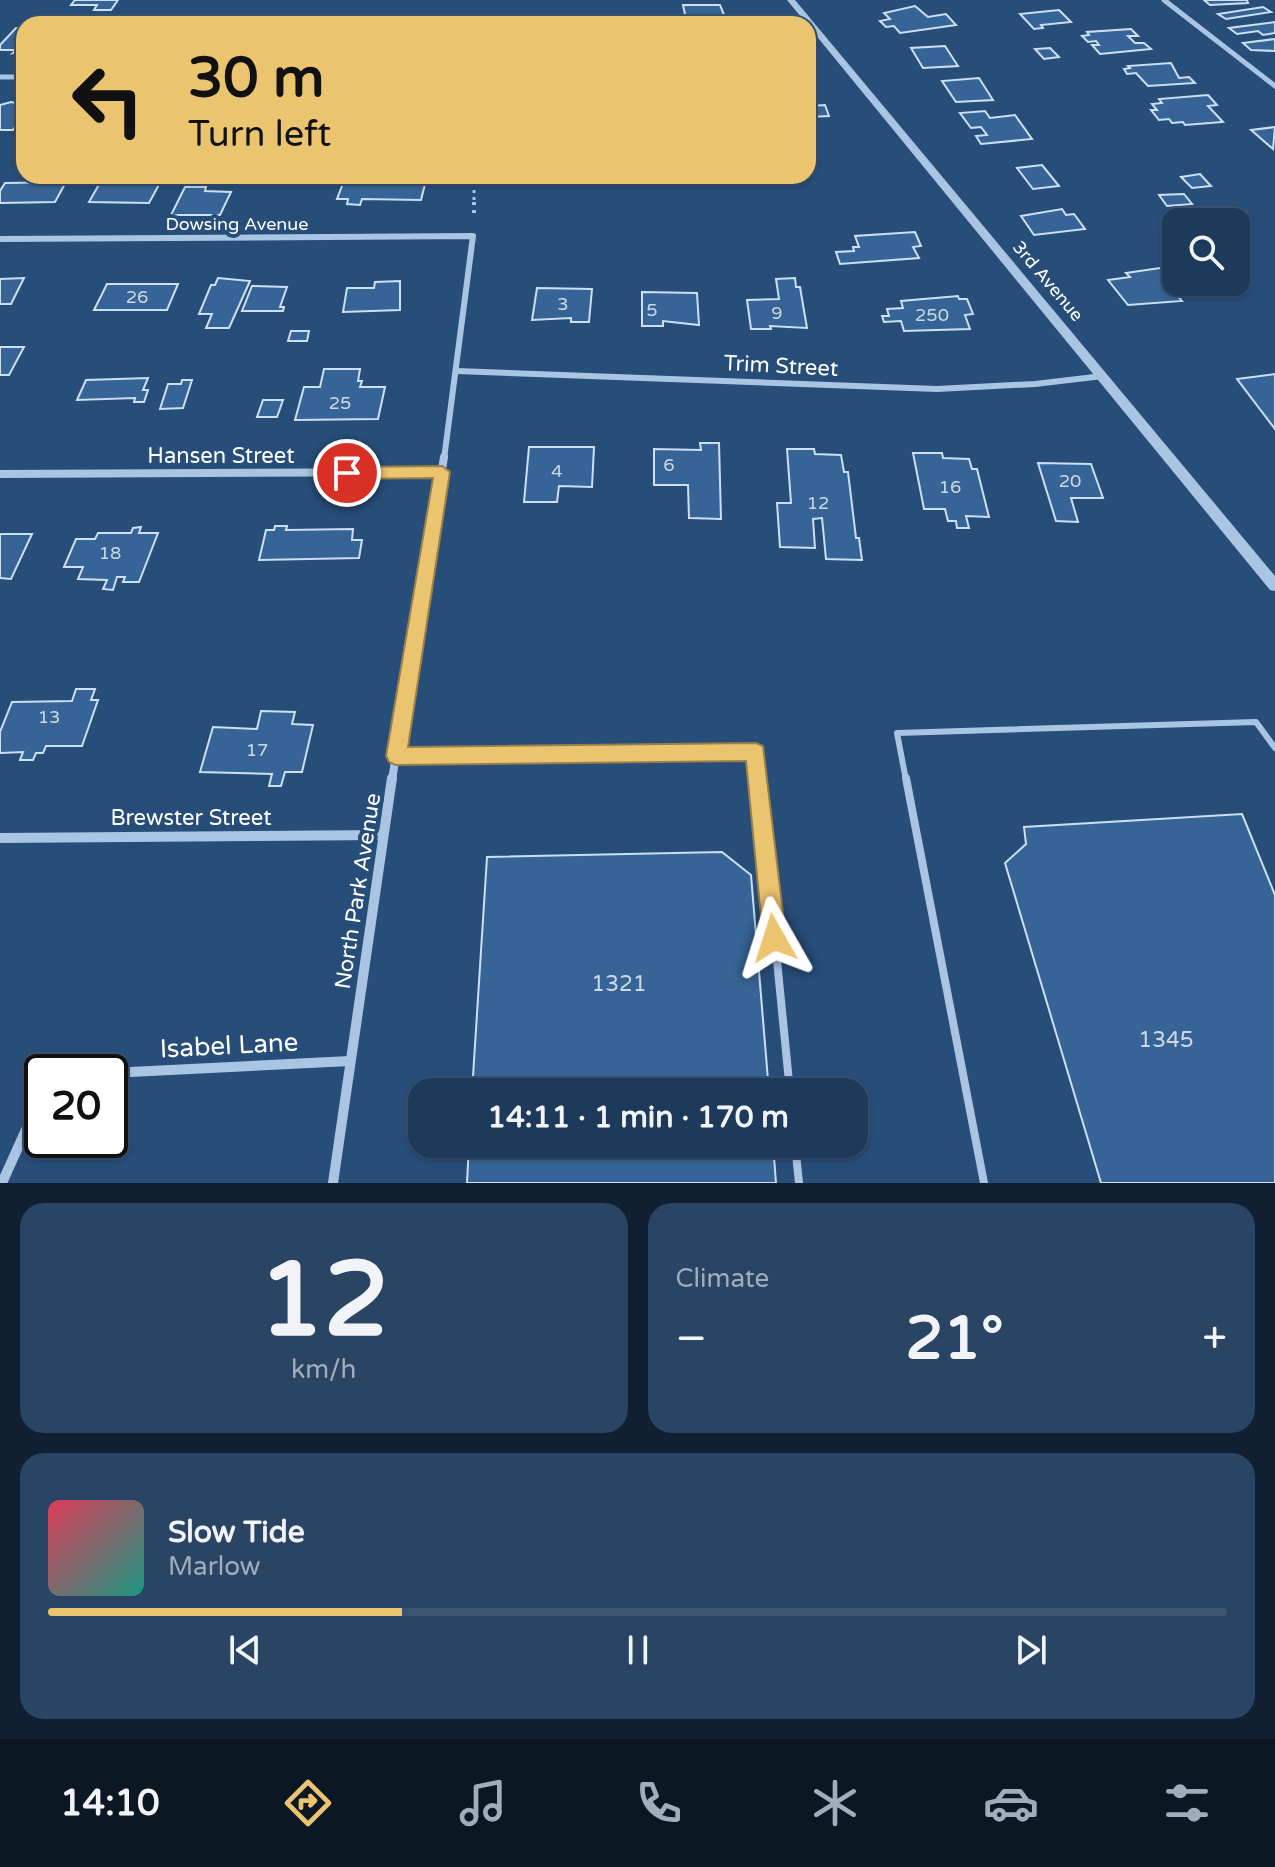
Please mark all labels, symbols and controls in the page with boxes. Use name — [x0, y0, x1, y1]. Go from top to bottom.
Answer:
text: 30 m — [188, 45, 324, 112]
icon: left — [56, 48, 160, 152]
text: Turn left — [188, 113, 331, 156]
map controls — [1162, 208, 1250, 296]
button: search — [1162, 208, 1250, 296]
street label: Dowsing Avenue — [166, 213, 308, 235]
street label: 3rd Avenue — [1008, 236, 1088, 326]
house number: 26 — [126, 286, 148, 308]
house number: 3 — [557, 293, 569, 315]
house number: 5 — [646, 299, 658, 321]
house number: 9 — [771, 302, 783, 324]
house number: 250 — [915, 304, 949, 326]
street label: Trim Street — [723, 350, 839, 382]
house number: 25 — [329, 392, 351, 414]
pin — [313, 439, 381, 507]
street label: Hansen Street — [147, 443, 295, 469]
icon: arrive — [325, 451, 369, 495]
house number: 6 — [663, 454, 675, 476]
house number: 4 — [551, 460, 563, 482]
house number: 20 — [1059, 470, 1081, 492]
house number: 16 — [939, 476, 961, 498]
house number: 12 — [807, 492, 829, 514]
house number: 18 — [99, 542, 121, 564]
house number: 13 — [38, 706, 60, 728]
house number: 17 — [246, 739, 268, 761]
street label: North Park Avenue — [330, 791, 386, 991]
street label: Brewster Street — [110, 805, 272, 831]
position arrow — [732, 896, 816, 980]
house number: 1321 — [591, 971, 647, 997]
street label: Isabel Lane — [159, 1026, 299, 1065]
house number: 1345 — [1138, 1027, 1194, 1053]
speed limit sign: 20 — [24, 1054, 128, 1158]
text: 14:11 · 1 min · 170 m — [487, 1099, 789, 1136]
text: 12 — [258, 1239, 389, 1364]
text: Climate — [676, 1263, 769, 1294]
text: 21° — [906, 1303, 1004, 1375]
text: − — [676, 1313, 707, 1366]
text: + — [1202, 1313, 1227, 1366]
text: km/h — [291, 1354, 356, 1385]
text: Slow Tide — [168, 1514, 305, 1551]
text: Marlow — [168, 1551, 260, 1582]
icon: previous — [223, 1628, 267, 1672]
icon: pause — [616, 1628, 660, 1672]
icon: next — [1009, 1628, 1053, 1672]
icon: directions — [280, 1775, 336, 1831]
icon: music — [455, 1775, 511, 1831]
icon: phone — [631, 1775, 687, 1831]
icon: climate — [807, 1775, 863, 1831]
icon: car — [983, 1775, 1039, 1831]
icon: filters — [1159, 1775, 1215, 1831]
text: 14:10 — [60, 1782, 160, 1825]

